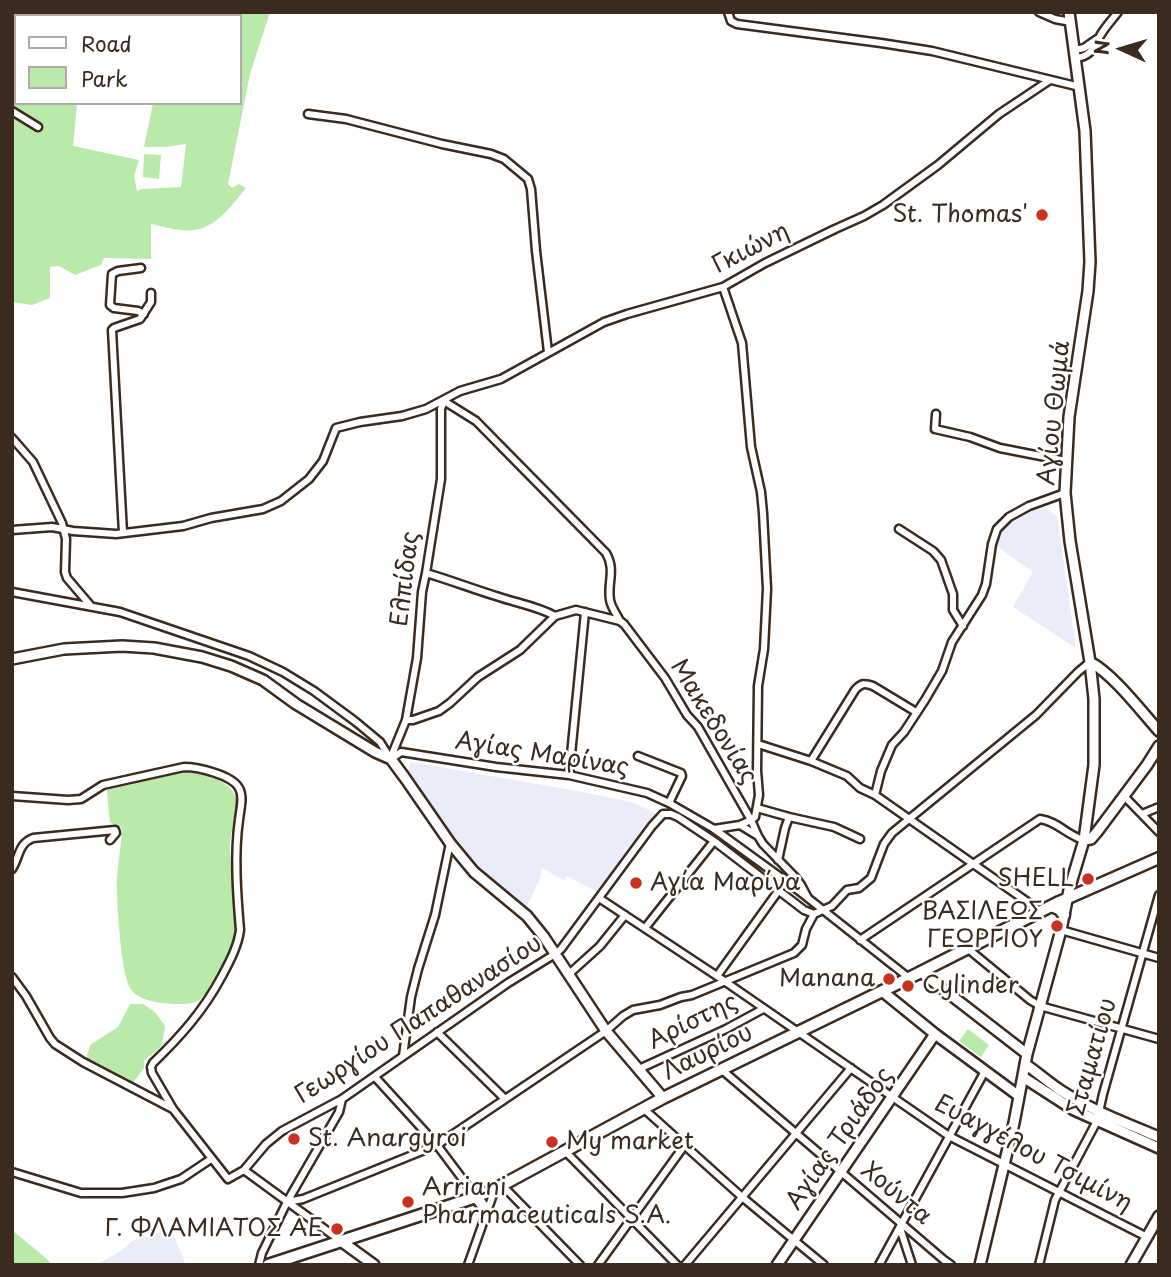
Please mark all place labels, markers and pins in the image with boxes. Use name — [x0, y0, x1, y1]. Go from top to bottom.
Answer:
place label: St. Thomas' — [893, 201, 1028, 229]
marker: St. Thomas' — [1034, 207, 1050, 223]
place label: SHELL — [998, 865, 1074, 893]
place label: Αγία Μαρίνα — [650, 869, 801, 897]
marker: SHELL — [1080, 871, 1096, 887]
marker: Αγία Μαρίνα — [628, 875, 644, 891]
place label: ΒΑΣΙΛΕΩΣ ΓΕΩΡΓΙΟΥ — [921, 898, 1043, 954]
marker: ΒΑΣΙΛΕΩΣ ΓΕΩΡΓΙΟΥ — [1049, 918, 1065, 934]
place label: Manana — [779, 965, 875, 993]
marker: Manana — [881, 971, 897, 987]
place label: Cylinder — [922, 972, 1019, 1000]
marker: Cylinder — [900, 978, 916, 994]
place label: St. Anargyroi — [308, 1125, 467, 1153]
place label: My market — [566, 1128, 694, 1156]
marker: St. Anargyroi — [286, 1131, 302, 1147]
marker: My market — [544, 1134, 560, 1150]
place label: Arriani Pharmaceuticals S.A. — [422, 1174, 671, 1230]
marker: Arriani Pharmaceuticals S.A. — [400, 1194, 416, 1210]
place label: Γ. ΦΛΑΜΙΑΤΟΣ ΑΕ — [105, 1215, 323, 1243]
marker: Γ. ΦΛΑΜΙΑΤΟΣ ΑΕ — [329, 1221, 345, 1237]

